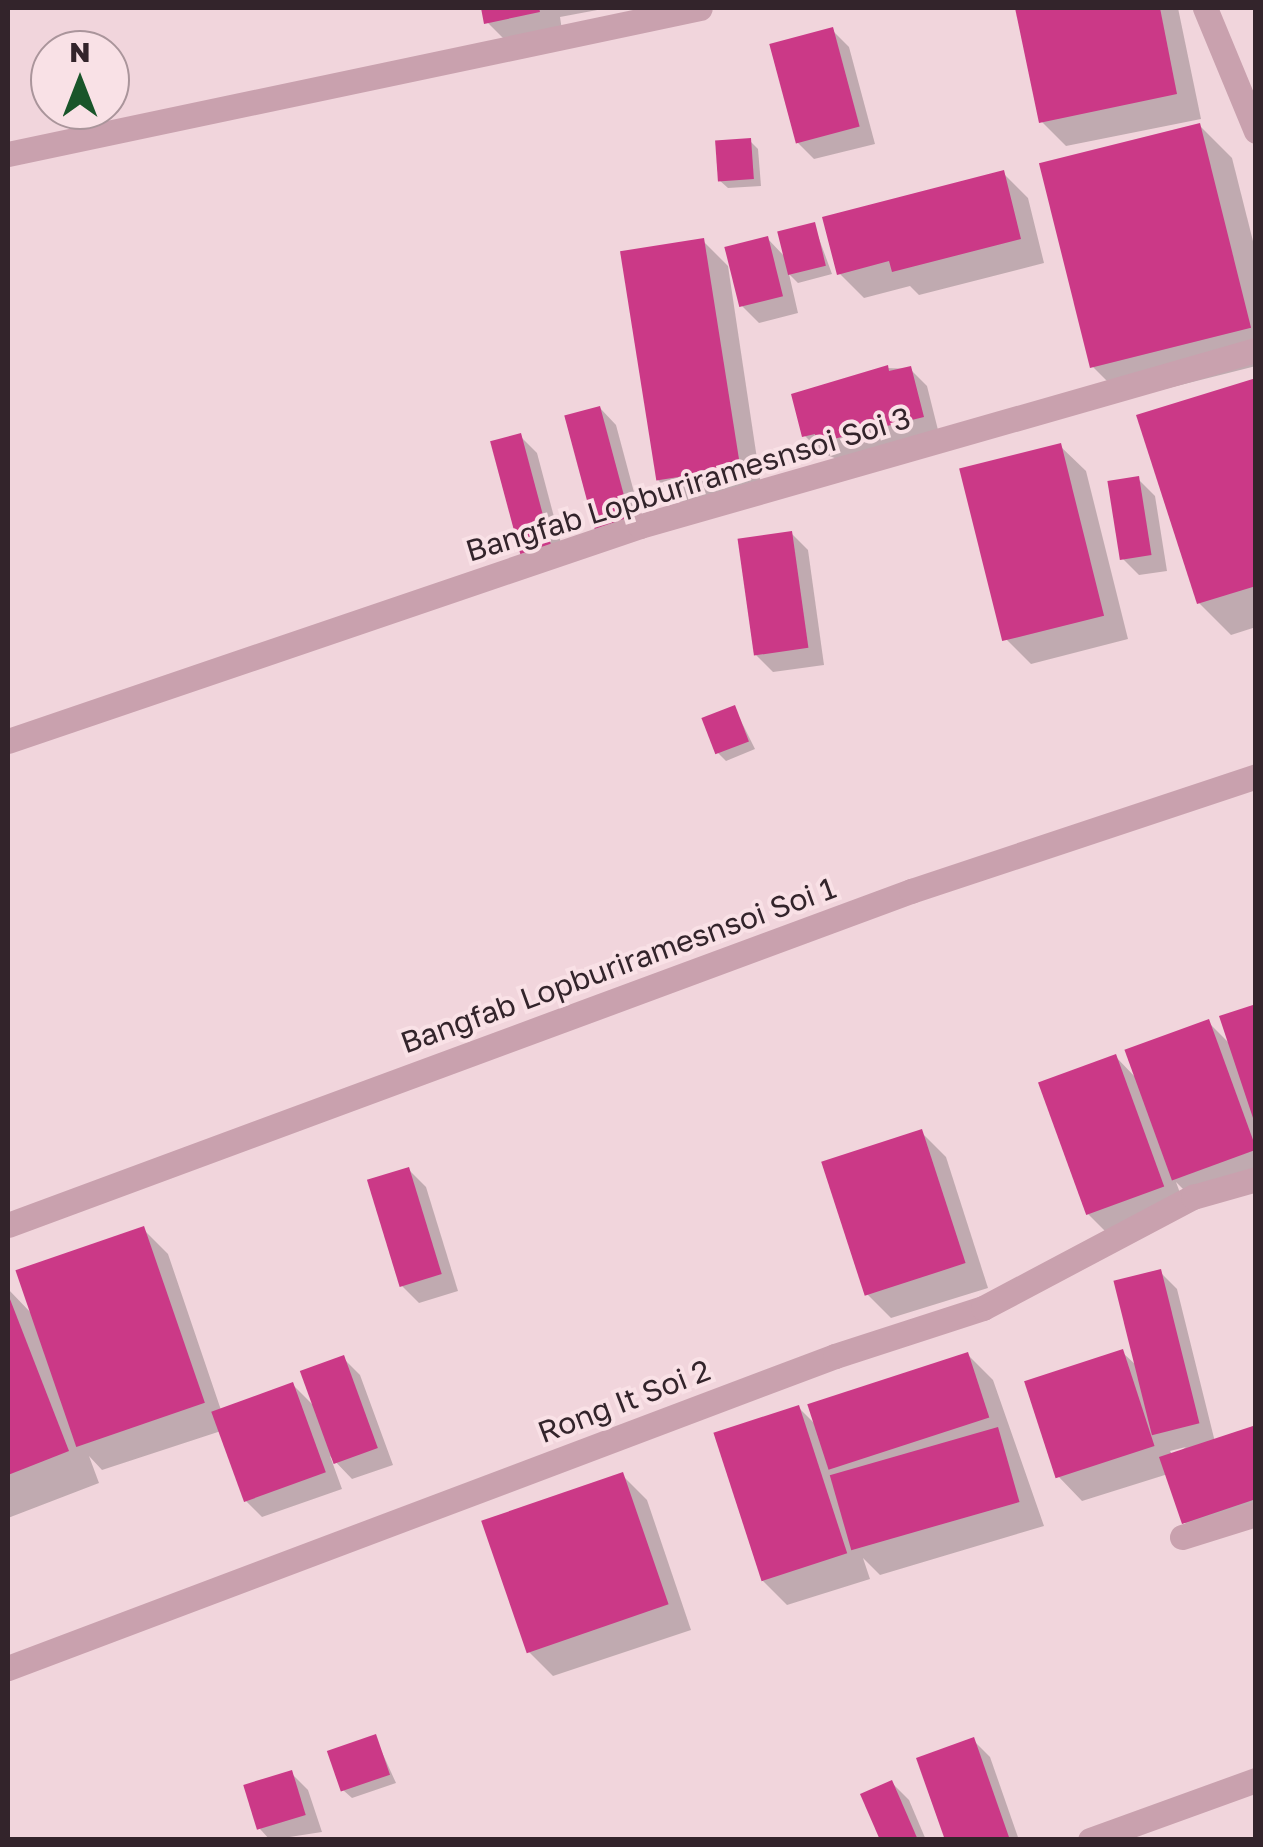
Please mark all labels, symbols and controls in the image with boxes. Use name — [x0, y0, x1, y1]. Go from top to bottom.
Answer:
north arrow — [30, 30, 130, 130]
text: N — [69, 35, 91, 68]
street label: Bangfab Lopburiramesnsoi Soi 3 — [461, 399, 915, 569]
street label: Bangfab Lopburiramesnsoi Soi 1 — [396, 869, 840, 1061]
street label: Rong It Soi 2 — [533, 1352, 715, 1450]

